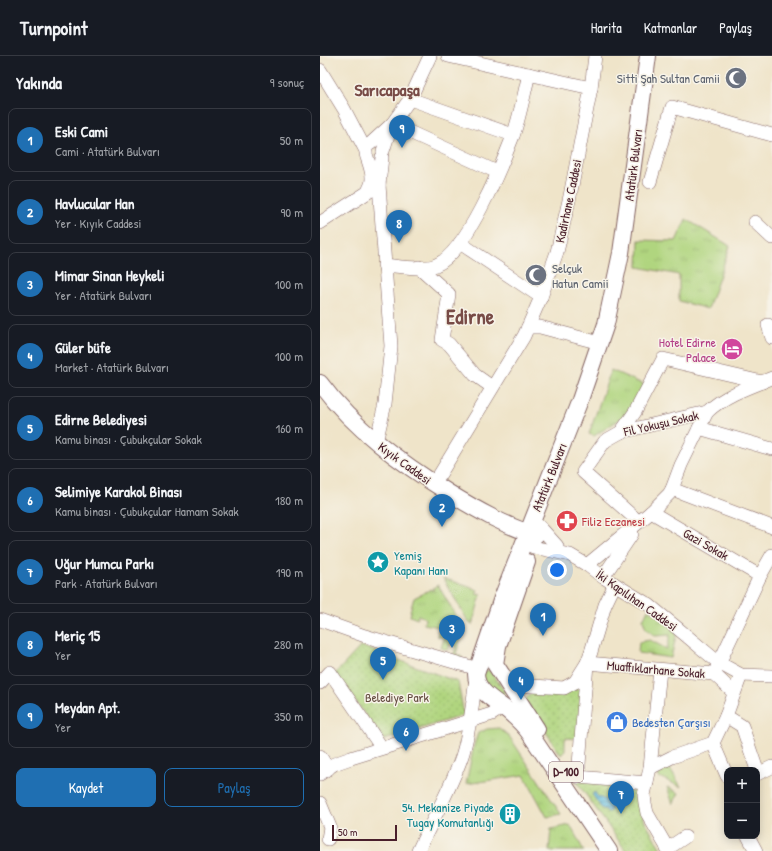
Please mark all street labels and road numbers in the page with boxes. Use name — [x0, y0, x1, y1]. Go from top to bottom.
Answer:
street label: Atatürk Bulvarı — [620, 128, 646, 202]
street label: Kadirhane Caddesi — [550, 158, 586, 244]
street label: Fil Yokuşu Sokak — [621, 406, 701, 441]
street label: Kıyık Caddesi — [375, 438, 435, 488]
street label: Atatürk Bulvarı — [527, 440, 571, 514]
street label: Gazi Sokak — [680, 524, 733, 565]
street label: İki Kapılıhan Caddesi — [593, 565, 681, 635]
street label: Muaffıklarhane Sokak — [606, 656, 706, 682]
road number: D-100 — [549, 762, 583, 782]

